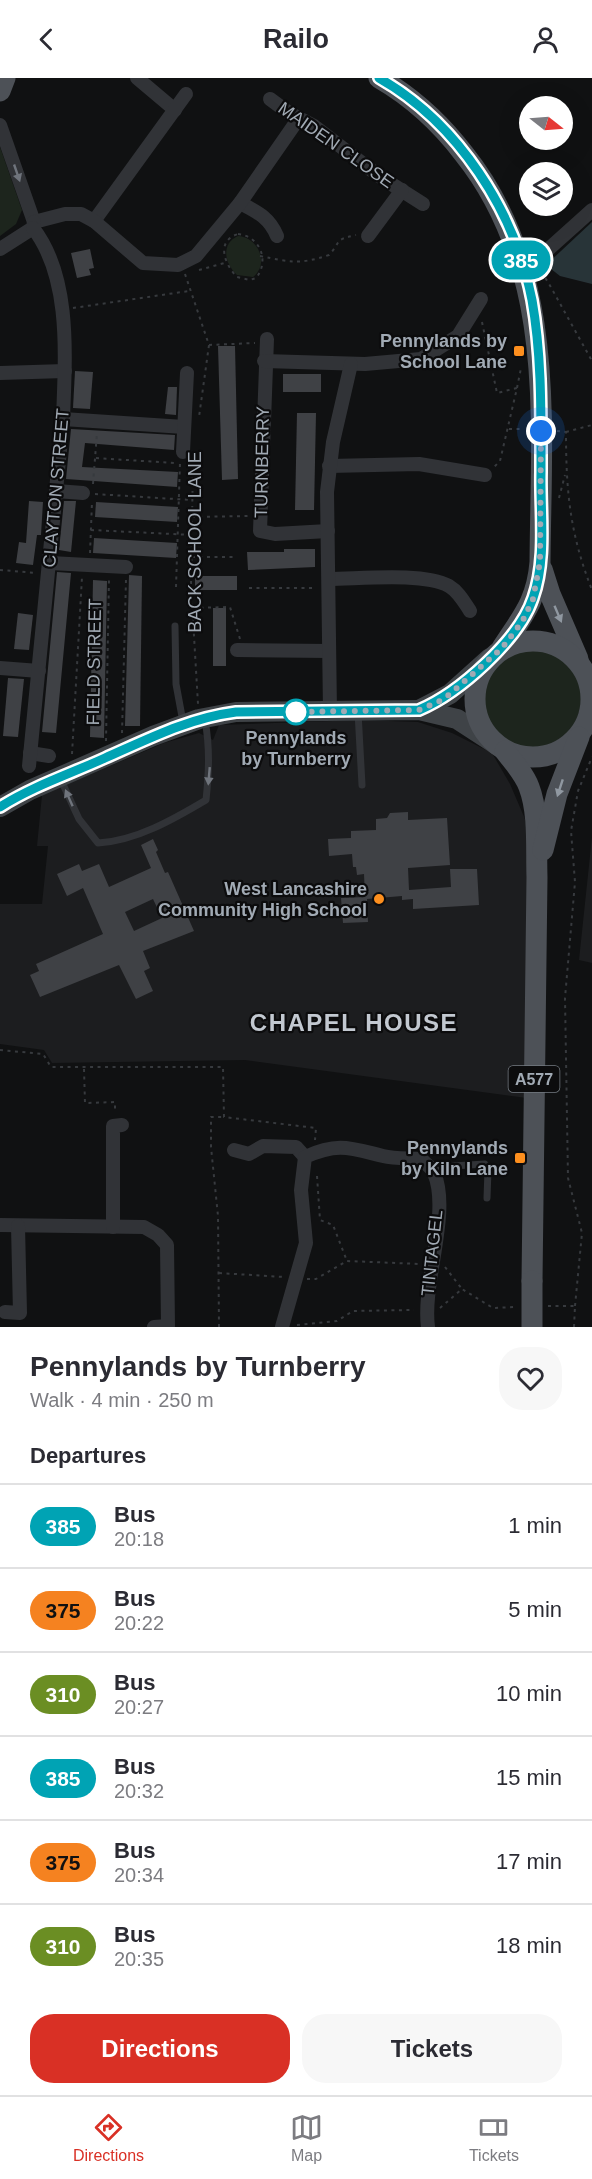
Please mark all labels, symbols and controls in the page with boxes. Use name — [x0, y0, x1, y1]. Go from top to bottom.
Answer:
icon: back — [30, 23, 63, 56]
icon: person — [529, 23, 562, 56]
text: Railo — [263, 24, 329, 54]
north arrow — [519, 96, 573, 150]
map controls — [519, 96, 573, 216]
street label: MAIDEN CLOSE — [275, 98, 397, 192]
button: layers — [519, 162, 573, 216]
one-way arrow — [13, 164, 23, 182]
line badge: 385 — [486, 240, 556, 279]
text: 385 — [503, 249, 539, 272]
place label: Pennylands by School Lane — [380, 331, 507, 372]
marker: Pennylands by School Lane — [512, 344, 526, 358]
street label: TURNBERRY — [251, 406, 273, 518]
street label: CLAYTON STREET — [39, 408, 73, 568]
your location — [526, 416, 556, 446]
street label: BACK SCHOOL LANE — [185, 451, 205, 633]
street label: FIELD STREET — [83, 598, 105, 726]
one-way arrow — [553, 606, 563, 624]
marker: Pennylands by Turnberry — [283, 699, 309, 725]
place label: Pennylands by Turnberry — [241, 728, 351, 769]
one-way arrow — [204, 766, 213, 785]
one-way arrow — [554, 779, 564, 797]
one-way arrow — [64, 789, 74, 807]
place label: West Lancashire Community High School — [158, 879, 367, 920]
marker: West Lancashire Community High School — [372, 892, 386, 906]
district label: CHAPEL HOUSE — [250, 1009, 458, 1036]
road number: A577 — [508, 1066, 560, 1092]
place label: Pennylands by Kiln Lane — [401, 1138, 508, 1179]
marker: Pennylands by Kiln Lane — [513, 1151, 527, 1165]
street label: TINTAGEL — [418, 1209, 446, 1297]
button: heart — [499, 1347, 562, 1410]
text: Pennylands by Turnberry — [30, 1351, 366, 1382]
text: Walk · 4 min · 250 m — [30, 1389, 214, 1411]
text: Departures — [30, 1443, 146, 1468]
text: Bus — [114, 1502, 156, 1527]
text: 1 min — [508, 1513, 562, 1538]
text: 385 — [45, 1515, 81, 1538]
text: 20:18 — [114, 1528, 164, 1550]
text: Bus — [114, 1586, 156, 1611]
text: 5 min — [508, 1597, 562, 1622]
text: 375 — [45, 1599, 81, 1622]
text: 20:22 — [114, 1612, 164, 1634]
text: Bus — [114, 1670, 156, 1695]
text: 10 min — [496, 1681, 562, 1706]
text: 310 — [45, 1683, 81, 1706]
text: 20:27 — [114, 1696, 164, 1718]
text: Bus — [114, 1754, 156, 1779]
text: 15 min — [496, 1765, 562, 1790]
text: 385 — [45, 1767, 81, 1790]
text: 20:32 — [114, 1780, 164, 1802]
text: Bus — [114, 1838, 156, 1863]
text: 17 min — [496, 1849, 562, 1874]
text: 375 — [45, 1851, 81, 1874]
text: 20:34 — [114, 1864, 164, 1886]
text: Bus — [114, 1922, 156, 1947]
text: 18 min — [496, 1933, 562, 1958]
text: 310 — [45, 1935, 81, 1958]
text: 20:35 — [114, 1948, 164, 1970]
button: Directions — [30, 2014, 290, 2083]
button: Tickets — [302, 2014, 562, 2083]
tab: Directions — [73, 2111, 144, 2165]
tab: Map — [290, 2111, 323, 2165]
tab: Tickets — [469, 2111, 519, 2165]

